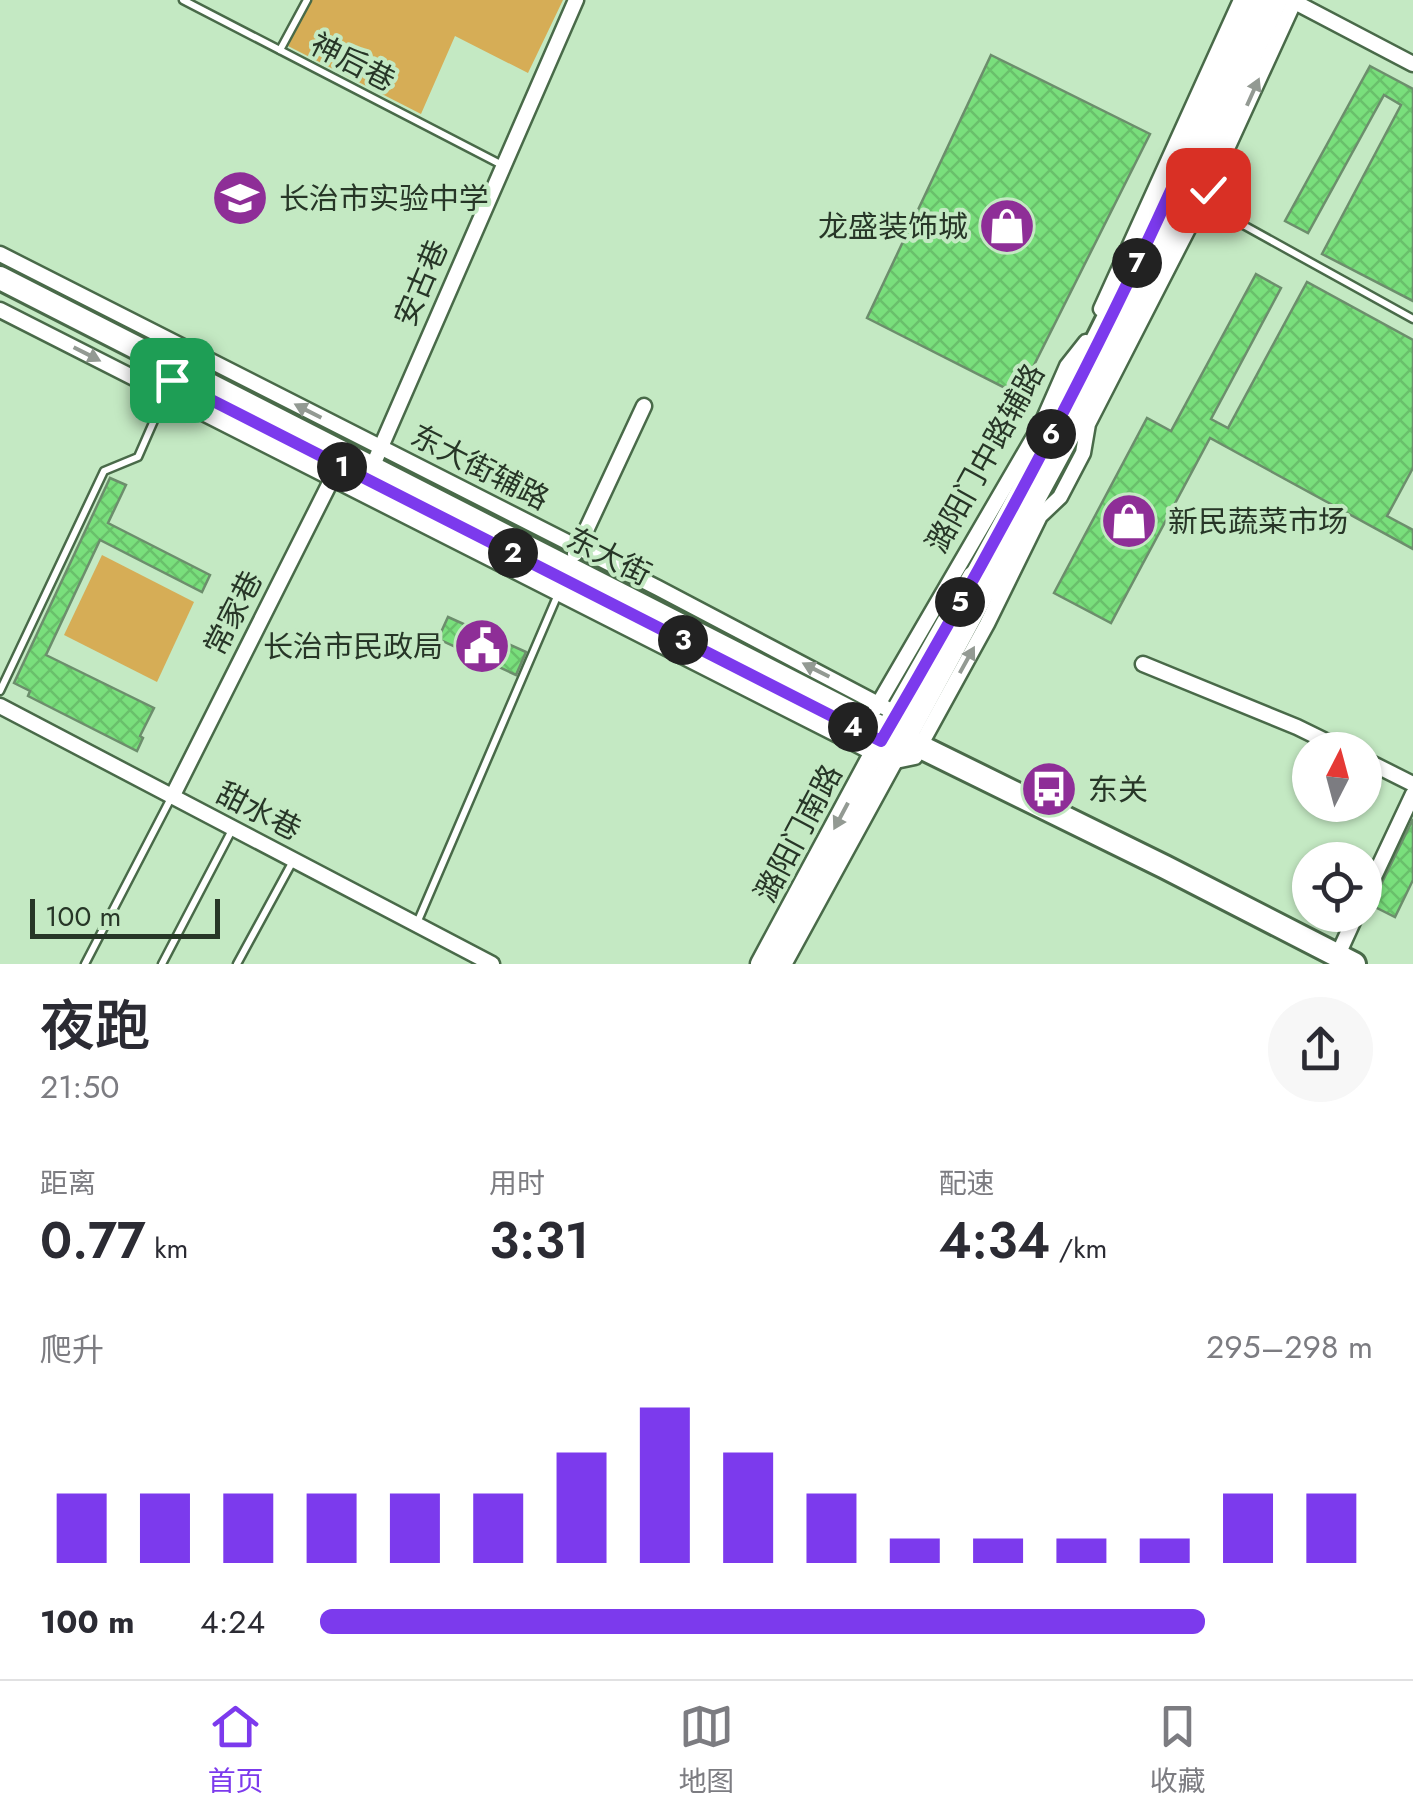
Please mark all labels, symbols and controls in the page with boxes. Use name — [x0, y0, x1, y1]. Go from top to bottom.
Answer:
street label: 神后巷 — [303, 22, 403, 102]
one-way arrow — [1245, 77, 1261, 107]
pin — [1166, 148, 1251, 233]
icon: check — [1181, 163, 1236, 218]
school or university icon: 长治市实验中学 — [210, 168, 270, 228]
place label: 长治市实验中学 — [279, 177, 489, 220]
shop icon: 龙盛装饰城 — [977, 196, 1037, 256]
place label: 龙盛装饰城 — [818, 205, 968, 248]
street label: 安古巷 — [384, 233, 458, 333]
pin: 7 — [1112, 238, 1162, 288]
text: 7 — [1129, 242, 1145, 283]
pin — [130, 338, 215, 423]
one-way arrow — [72, 345, 101, 362]
icon: arrive — [145, 353, 200, 408]
street label: 潞阳门中路辅路 — [915, 356, 1055, 560]
one-way arrow — [294, 402, 323, 419]
pin: 6 — [1026, 409, 1076, 459]
text: 6 — [1042, 413, 1060, 454]
street label: 东大街辅路 — [403, 414, 557, 520]
pin: 1 — [317, 442, 367, 492]
text: 1 — [335, 446, 349, 487]
shop icon: 新民蔬菜市场 — [1099, 491, 1159, 551]
place label: 新民蔬菜市场 — [1168, 500, 1348, 543]
street label: 东大街 — [559, 516, 659, 596]
pin: 2 — [488, 528, 538, 578]
text: 2 — [504, 532, 522, 573]
street label: 常家巷 — [193, 563, 273, 663]
pin: 5 — [935, 577, 985, 627]
text: 5 — [951, 581, 969, 622]
pin: 3 — [658, 615, 708, 665]
public building icon: 长治市民政局 — [452, 616, 512, 676]
text: 3 — [674, 619, 692, 660]
place label: 长治市民政局 — [263, 625, 443, 668]
one-way arrow — [958, 646, 975, 675]
one-way arrow — [801, 662, 830, 679]
pin: 4 — [828, 702, 878, 752]
text: 4 — [843, 706, 863, 747]
north arrow — [1292, 732, 1382, 822]
map controls — [1292, 732, 1382, 932]
street label: 潞阳门南路 — [744, 757, 852, 909]
bus stop icon: 东关 — [1019, 759, 1079, 819]
place label: 东关 — [1088, 768, 1148, 811]
street label: 甜水巷 — [209, 771, 309, 851]
one-way arrow — [832, 802, 849, 831]
button: locate — [1292, 842, 1382, 932]
scale bar — [30, 894, 220, 938]
text: 100 m — [45, 896, 121, 937]
text: 夜跑 — [40, 986, 150, 1066]
button: share — [1268, 997, 1373, 1102]
text: 21:50 — [40, 1064, 119, 1110]
text: 距离 — [40, 1163, 96, 1204]
text: 用时 — [489, 1163, 545, 1204]
text: 配速 — [939, 1163, 995, 1204]
text: 0.77 — [40, 1204, 146, 1277]
text: 3:31 — [489, 1204, 589, 1277]
text: 4:34 — [939, 1204, 1050, 1277]
text: km — [146, 1228, 188, 1269]
text: /km — [1050, 1228, 1107, 1269]
text: 295–298 m — [1206, 1324, 1373, 1370]
text: 爬升 — [40, 1327, 104, 1373]
text: 100 m — [40, 1599, 135, 1645]
text: 4:24 — [200, 1599, 265, 1645]
tab: 首页 — [207, 1699, 264, 1802]
tab: 地图 — [678, 1699, 735, 1802]
tab: 收藏 — [1149, 1699, 1206, 1802]

